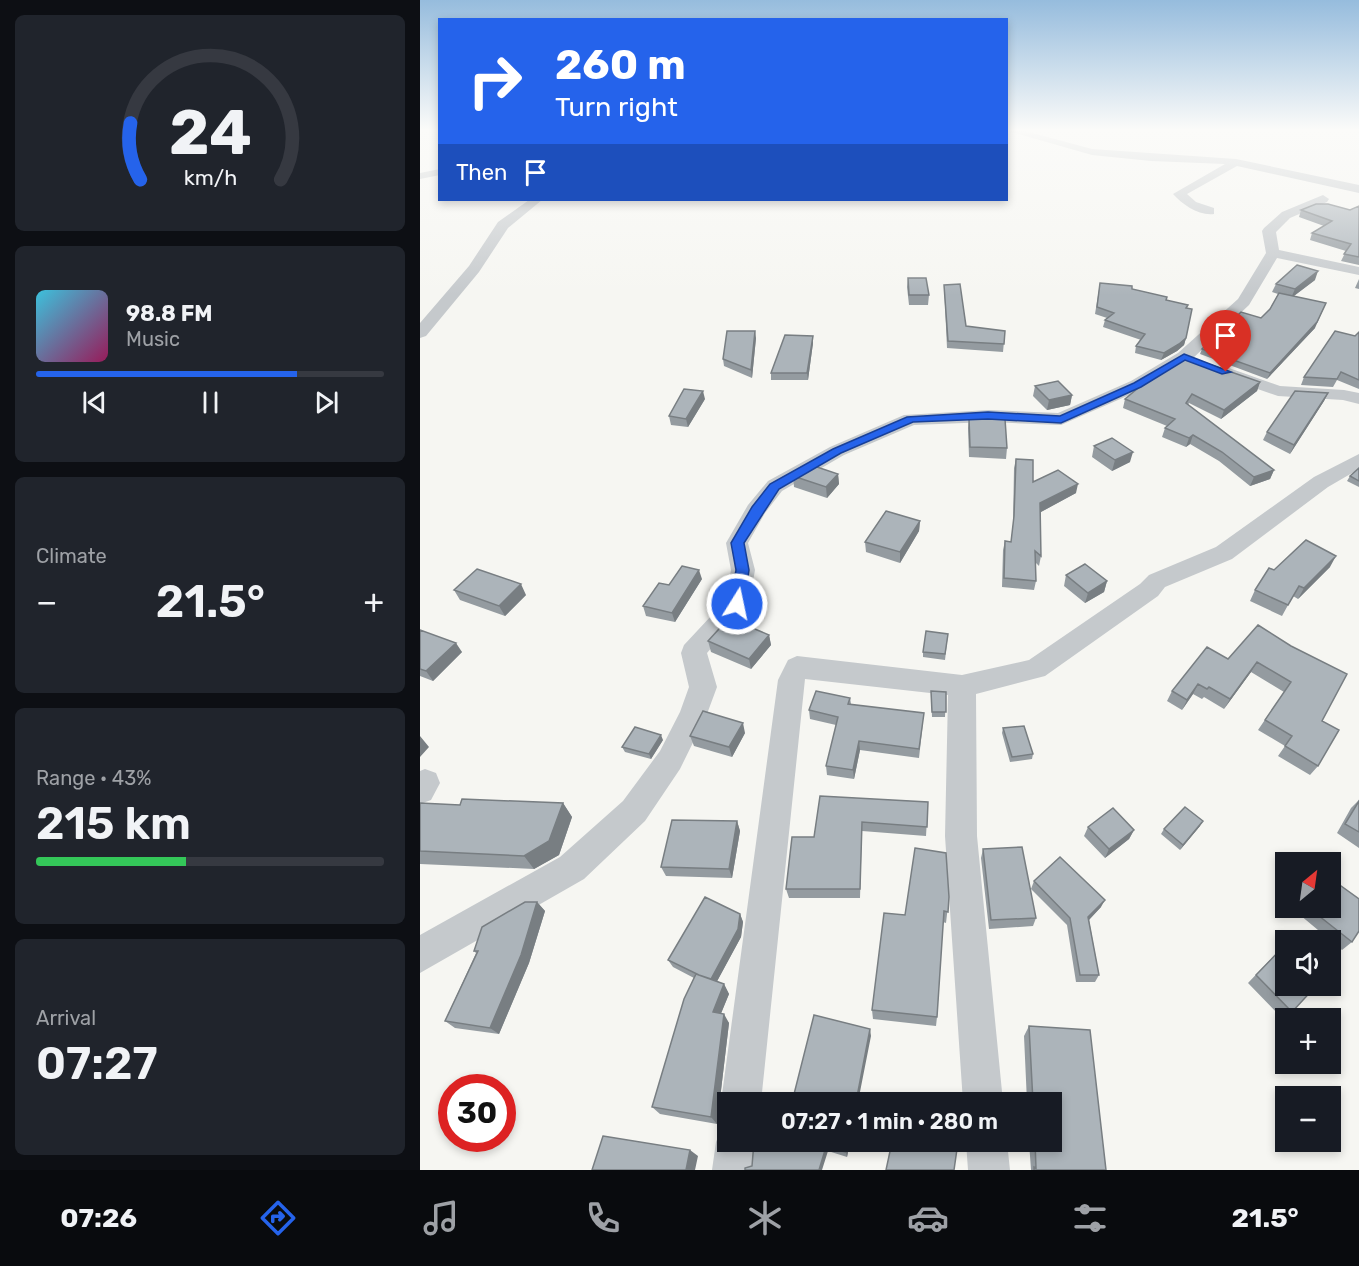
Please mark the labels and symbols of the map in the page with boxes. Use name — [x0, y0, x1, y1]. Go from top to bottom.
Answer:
pin — [1200, 310, 1251, 372]
position arrow — [705, 572, 769, 636]
north arrow — [1275, 852, 1341, 918]
speed limit sign: 30 — [438, 1074, 516, 1152]

